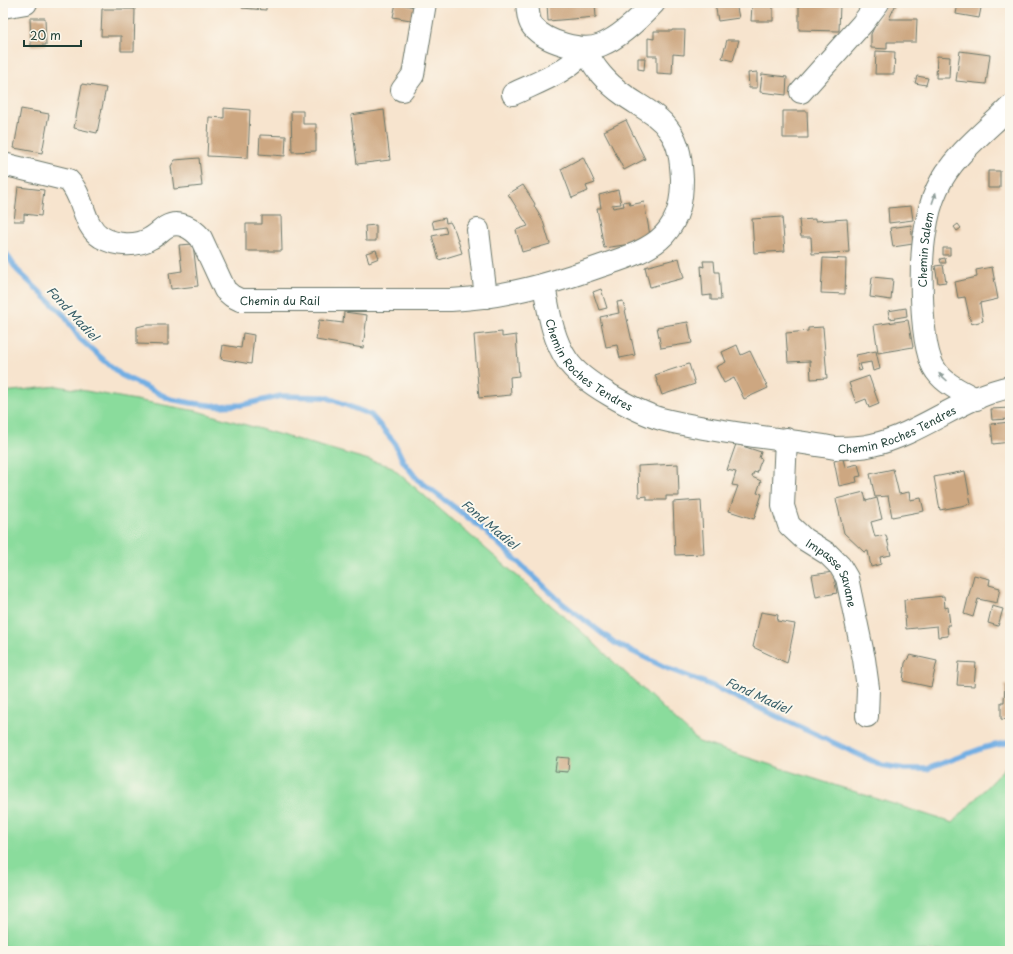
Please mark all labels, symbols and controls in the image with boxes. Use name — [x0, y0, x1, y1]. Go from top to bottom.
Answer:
scale bar — [24, 22, 81, 48]
text: 20 m — [30, 26, 61, 44]
one-way arrow — [931, 192, 937, 204]
street label: Chemin Salem — [913, 210, 937, 288]
water label: Fond Madiel — [43, 282, 104, 346]
street label: Chemin du Rail — [240, 292, 320, 309]
street label: Chemin Roches Tendres — [542, 317, 636, 414]
one-way arrow — [938, 373, 948, 382]
street label: Chemin Roches Tendres — [838, 401, 959, 457]
water label: Fond Madiel — [458, 495, 524, 554]
street label: Impasse Savane — [803, 534, 861, 609]
water label: Fond Madiel — [723, 672, 795, 718]

